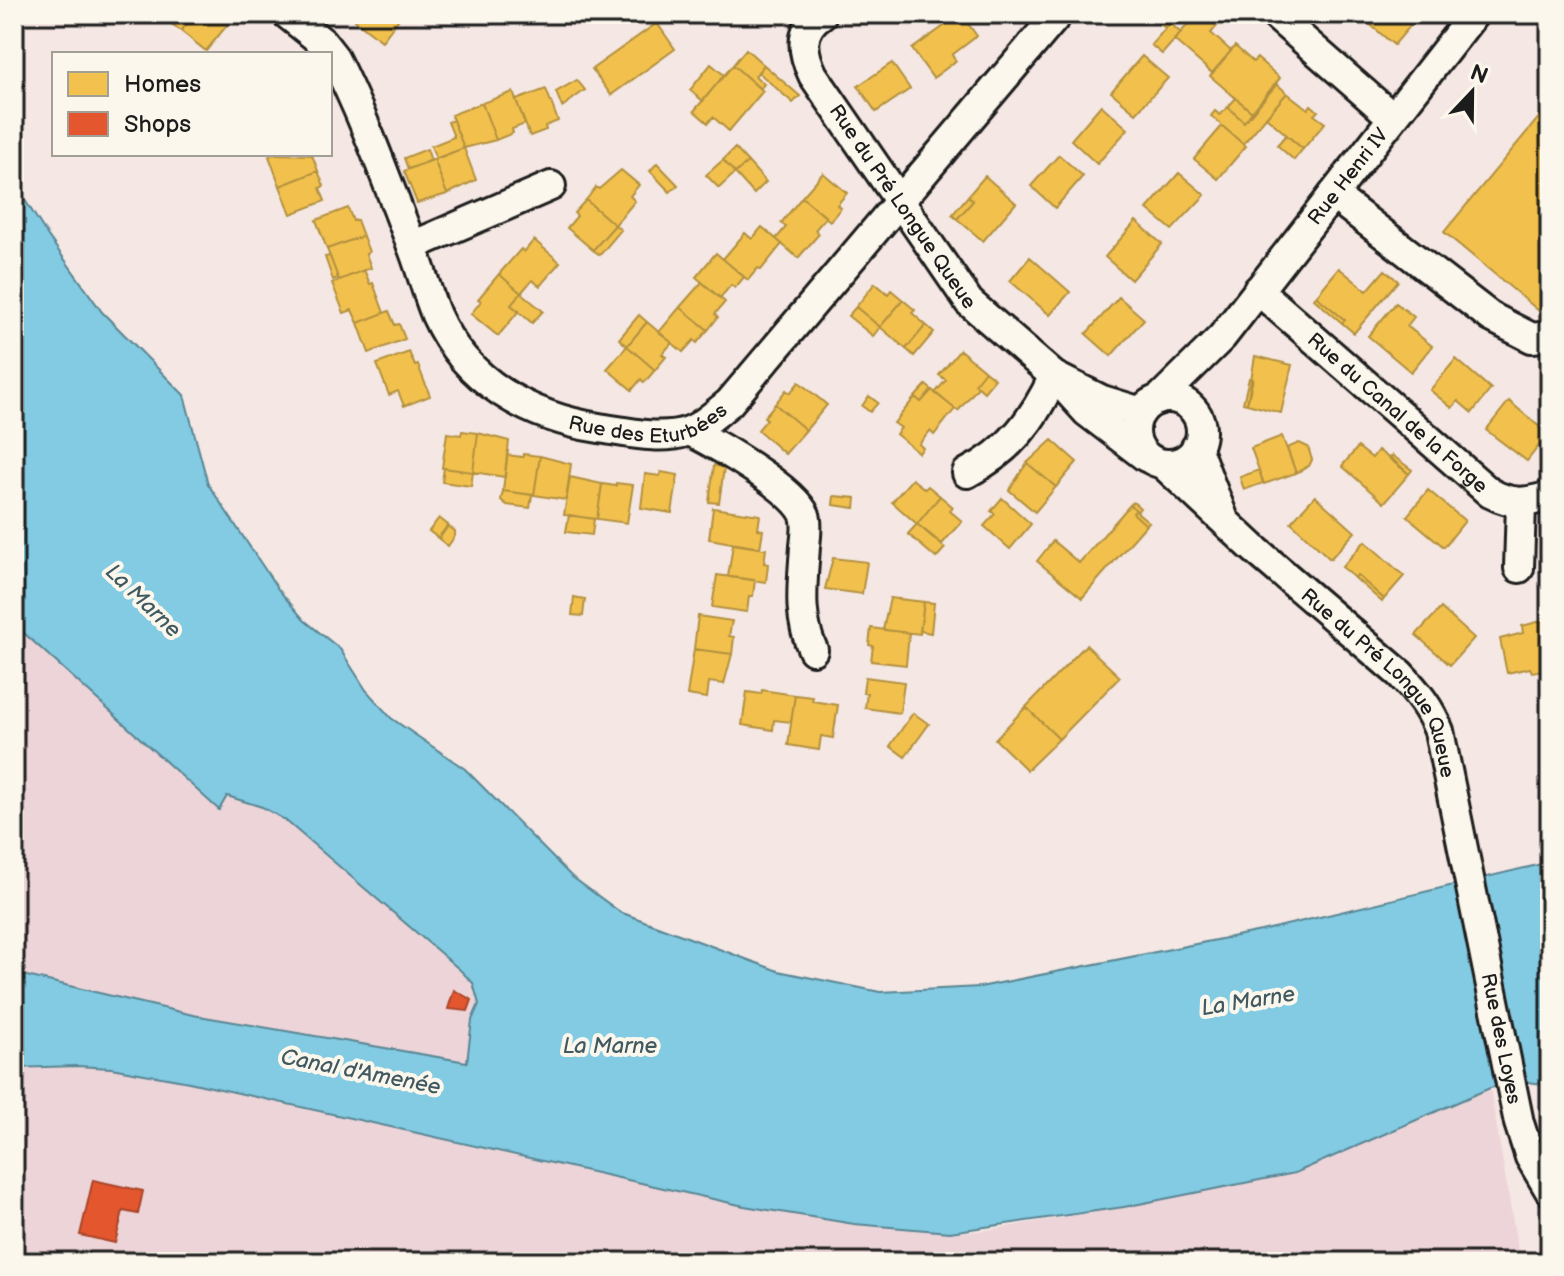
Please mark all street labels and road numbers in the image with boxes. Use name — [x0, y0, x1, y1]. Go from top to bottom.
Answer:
street label: Rue du Pré Longue Queue — [824, 100, 981, 314]
street label: Rue Henri IV — [1303, 123, 1394, 230]
street label: Rue du Canal de la Forge — [1302, 328, 1492, 499]
street label: Rue des Eturbées — [566, 398, 732, 449]
street label: Rue du Pré Longue Queue — [1296, 584, 1459, 780]
street label: Rue des Loyes — [1476, 971, 1526, 1106]

